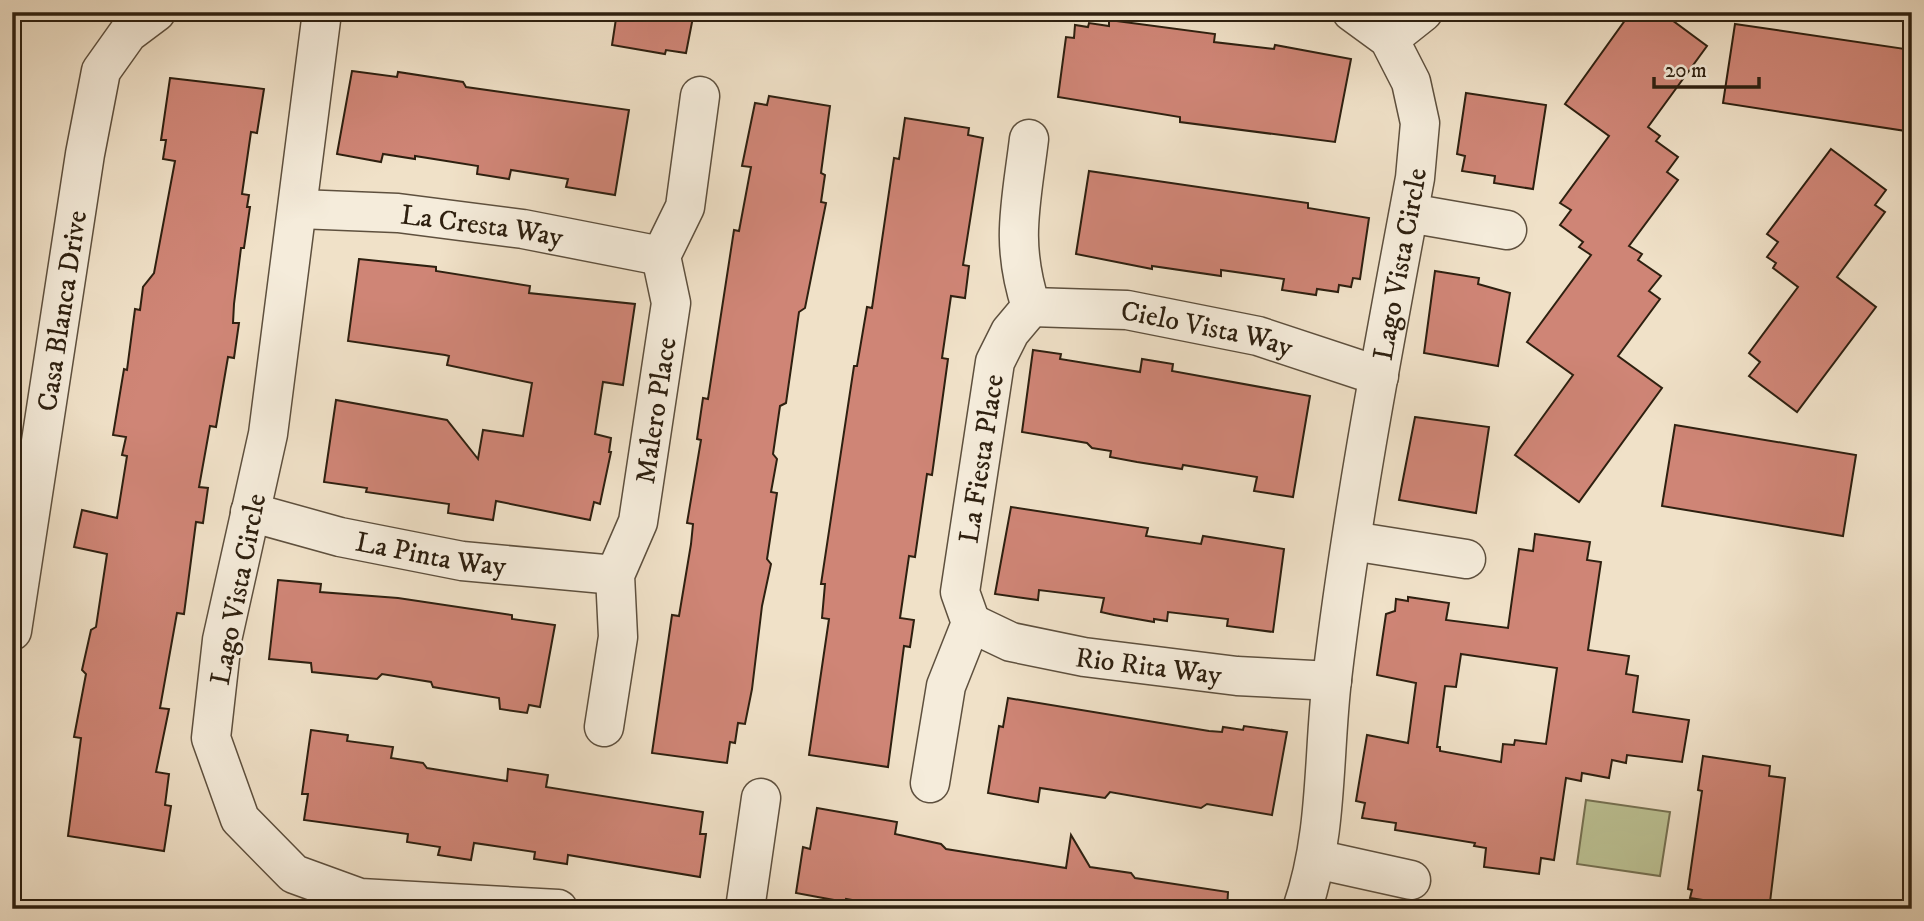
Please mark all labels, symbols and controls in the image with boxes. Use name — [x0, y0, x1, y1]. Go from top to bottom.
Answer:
scale bar — [1654, 46, 1759, 90]
text: 20 m — [1665, 58, 1707, 84]
street label: Lago Vista Circle — [1366, 167, 1435, 363]
street label: La Cresta Way — [399, 198, 567, 256]
street label: Casa Blanca Drive — [30, 208, 95, 414]
street label: Cielo Vista Way — [1118, 293, 1298, 366]
street label: Malero Place — [628, 335, 685, 486]
street label: La Fiesta Place — [952, 372, 1012, 546]
street label: Lago Vista Circle — [203, 491, 274, 688]
street label: La Pinta Way — [353, 525, 508, 584]
street label: Rio Rita Way — [1073, 640, 1224, 693]

